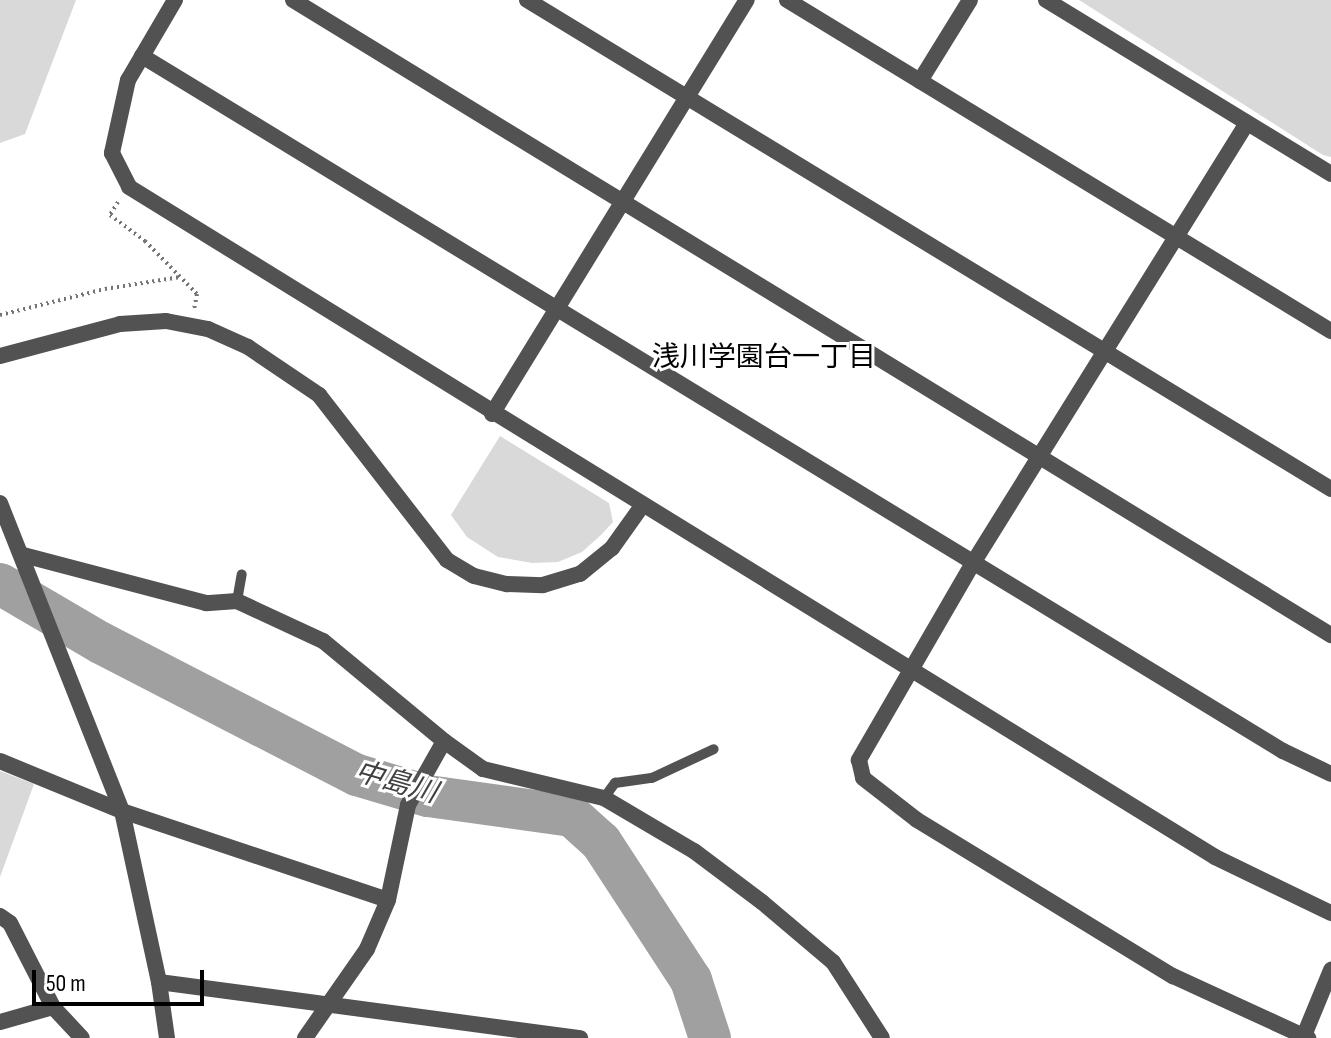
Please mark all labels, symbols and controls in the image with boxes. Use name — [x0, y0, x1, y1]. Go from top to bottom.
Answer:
district label: 浅川学園台一丁目 — [652, 341, 876, 375]
water label: 中島川 — [351, 755, 441, 811]
scale bar — [36, 954, 208, 1004]
text: 50 m — [46, 969, 86, 998]

